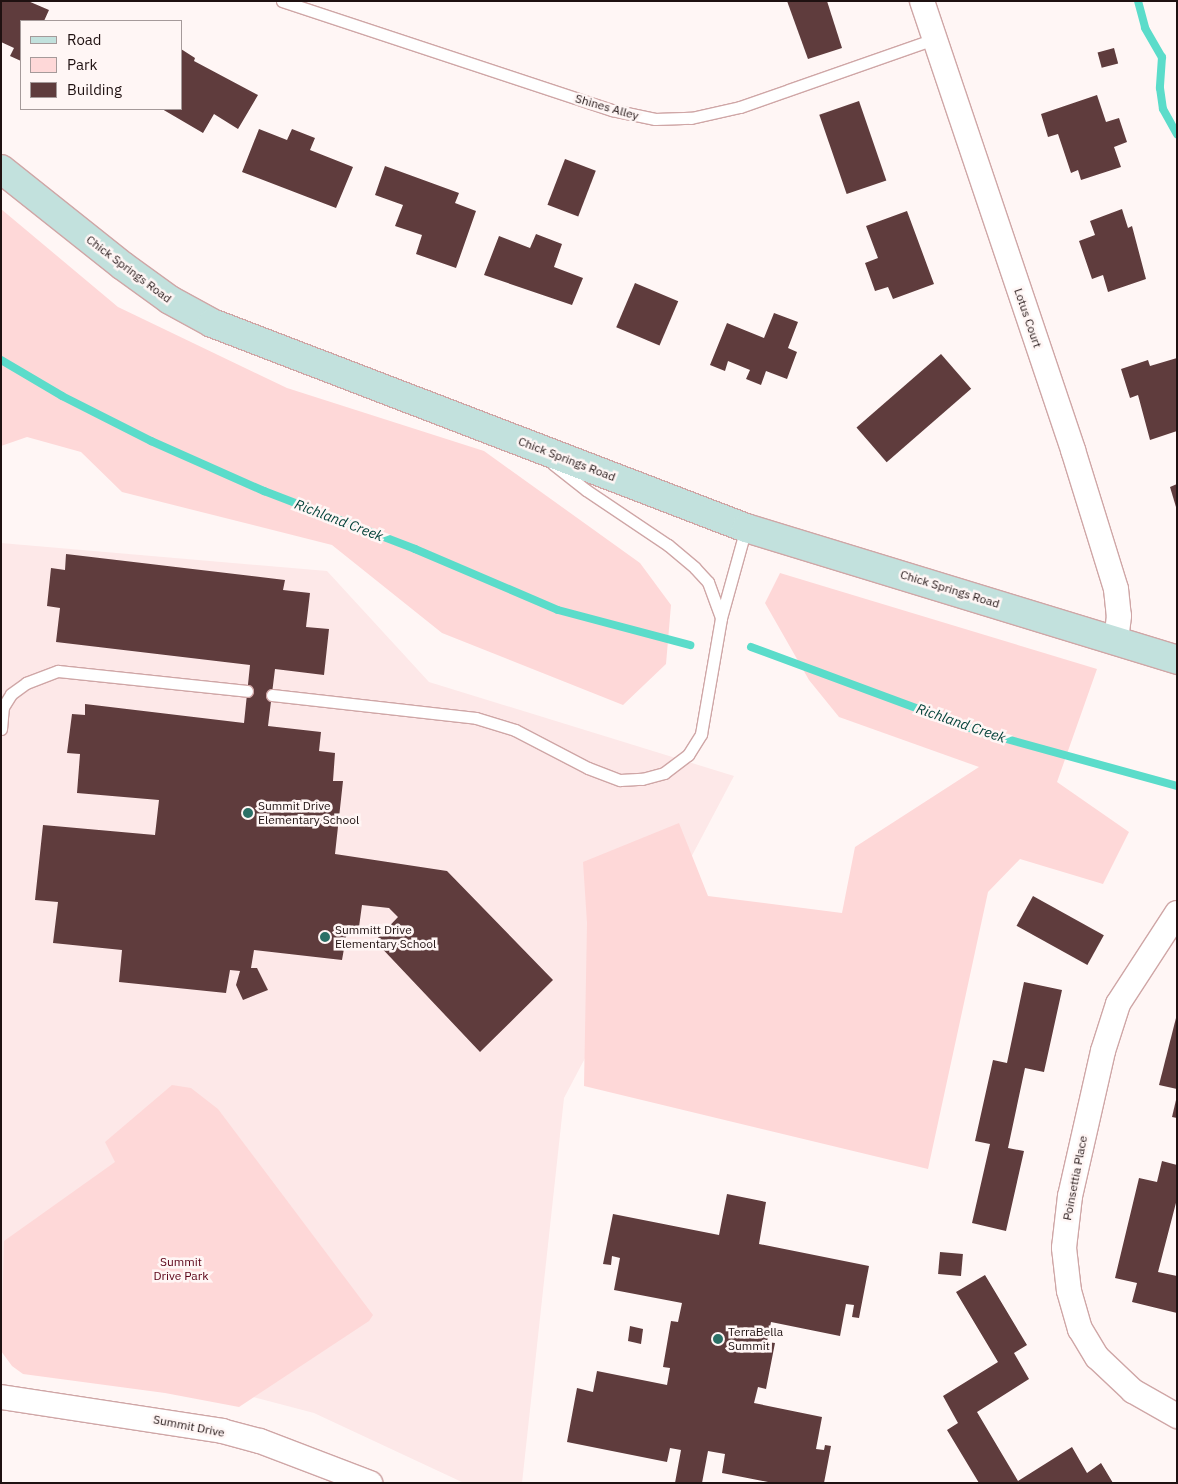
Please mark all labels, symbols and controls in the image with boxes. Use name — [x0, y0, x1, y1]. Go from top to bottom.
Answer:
legend — [20, 20, 182, 110]
text: Road — [67, 30, 102, 49]
text: Park — [67, 55, 97, 74]
text: Building — [67, 80, 122, 99]
street label: Shines Alley — [574, 91, 640, 123]
street label: Chick Springs Road — [83, 232, 175, 306]
street label: Lotus Court — [1011, 286, 1045, 350]
street label: Chick Springs Road — [516, 434, 618, 484]
water label: Richland Creek — [292, 495, 386, 545]
street label: Chick Springs Road — [899, 567, 1001, 611]
water label: Richland Creek — [914, 700, 1008, 746]
place label: Summit Drive Elementary School — [258, 799, 359, 827]
marker: Summit Drive Elementary School — [242, 807, 254, 819]
place label: Summitt Drive Elementary School — [335, 923, 436, 951]
marker: Summitt Drive Elementary School — [319, 931, 331, 943]
street label: Poinsettia Place — [1060, 1134, 1090, 1222]
park label: Summit Drive Park — [154, 1255, 208, 1283]
place label: TerraBella Summit — [728, 1325, 783, 1353]
marker: TerraBella Summit — [712, 1333, 724, 1345]
street label: Summit Drive — [152, 1412, 226, 1440]

